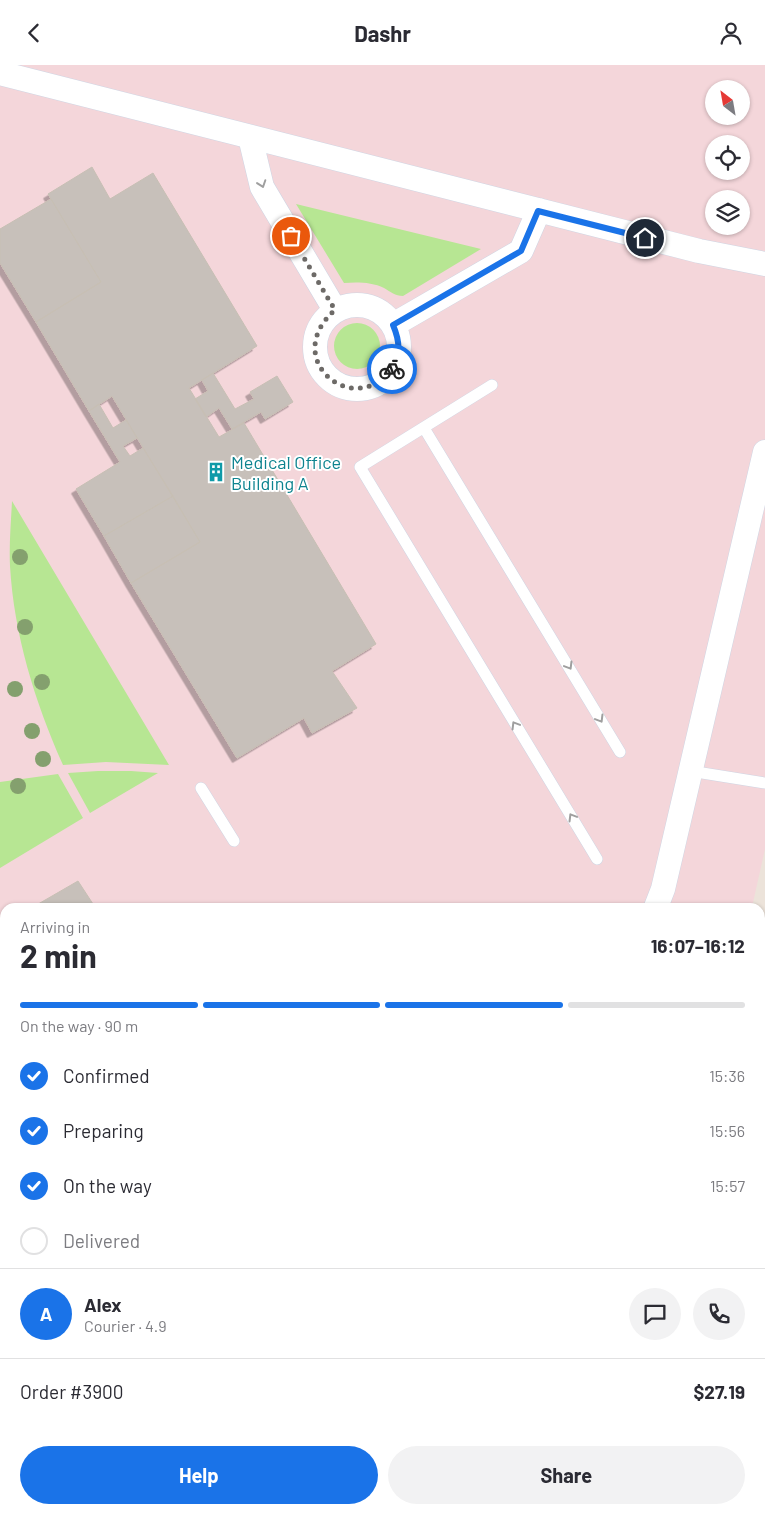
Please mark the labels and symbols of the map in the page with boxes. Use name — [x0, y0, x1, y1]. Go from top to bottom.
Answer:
north arrow — [705, 80, 750, 125]
one-way arrow — [256, 179, 266, 188]
pin — [270, 215, 312, 257]
pin — [624, 217, 666, 259]
courier — [367, 344, 417, 394]
place label: Medical Office Building A — [231, 451, 341, 494]
building icon: Medical Office Building A — [205, 461, 227, 483]
one-way arrow — [562, 661, 572, 670]
one-way arrow — [594, 714, 604, 723]
one-way arrow — [512, 721, 522, 730]
one-way arrow — [568, 814, 578, 823]

